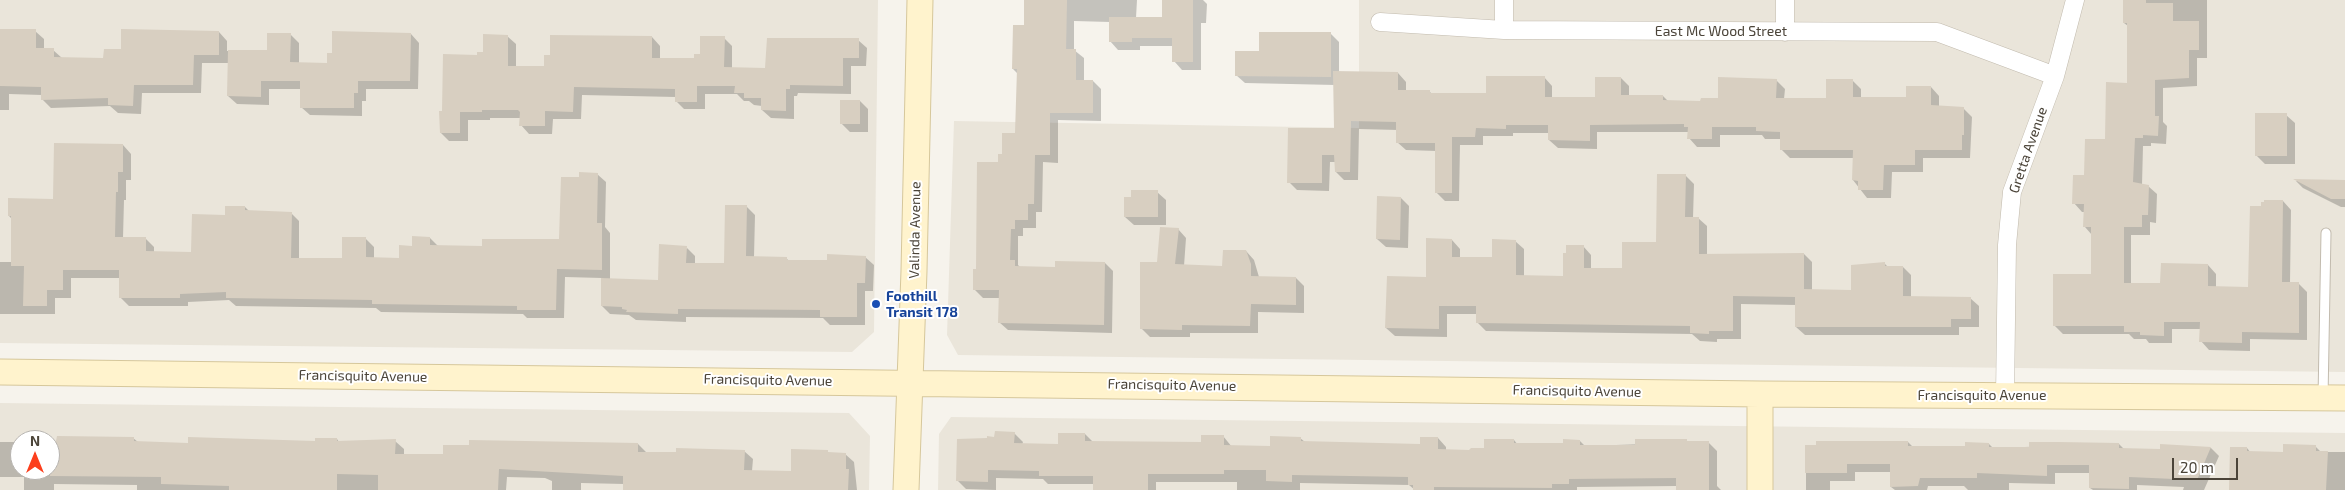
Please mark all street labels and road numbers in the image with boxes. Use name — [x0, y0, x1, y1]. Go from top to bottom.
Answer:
street label: East Mc Wood Street — [1655, 23, 1787, 39]
street label: Gretta Avenue — [2005, 105, 2051, 195]
street label: Valinda Avenue — [906, 181, 924, 279]
street label: Francisquito Avenue — [298, 366, 428, 386]
street label: Francisquito Avenue — [703, 370, 833, 390]
street label: Francisquito Avenue — [1107, 375, 1237, 395]
street label: Francisquito Avenue — [1512, 381, 1642, 401]
street label: Francisquito Avenue — [1918, 387, 2046, 403]

